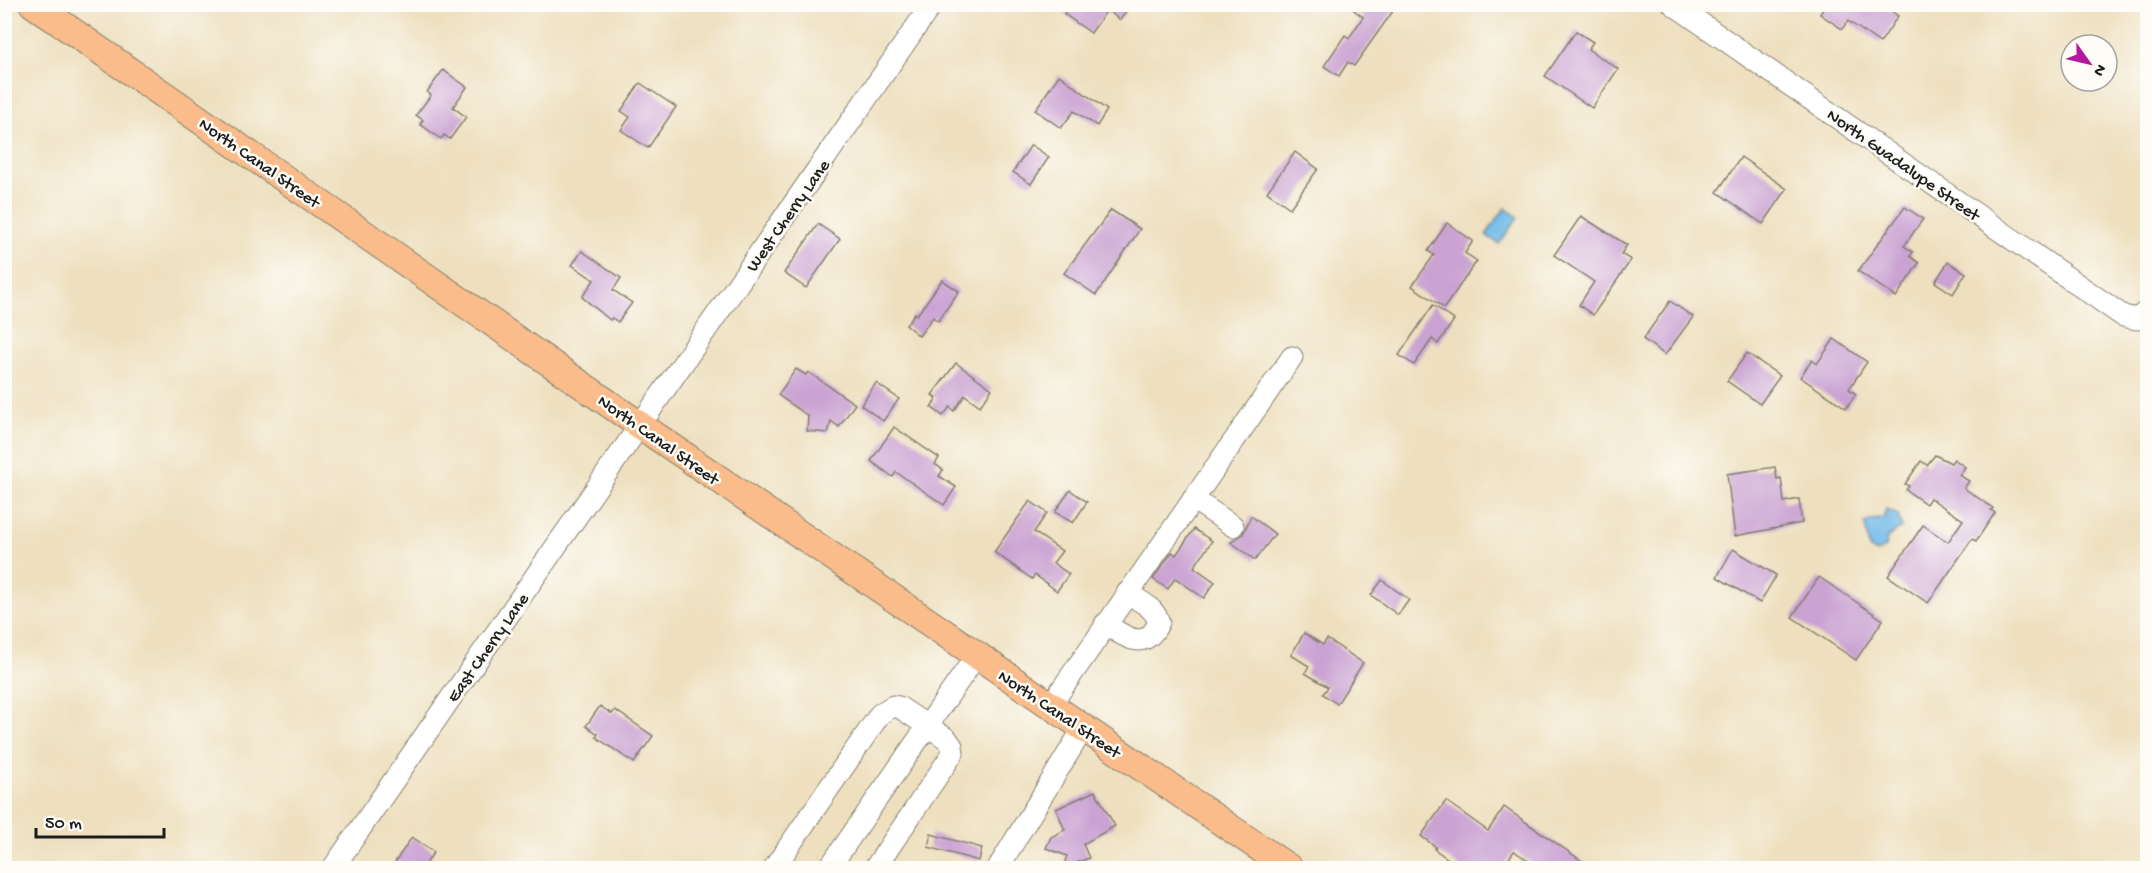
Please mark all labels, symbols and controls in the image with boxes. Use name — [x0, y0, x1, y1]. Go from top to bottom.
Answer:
north arrow — [2059, 33, 2119, 93]
text: N — [2087, 60, 2109, 80]
street label: North Guadalupe Street — [1822, 105, 1984, 228]
street label: North Canal Street — [194, 114, 325, 215]
street label: West Cherry Lane — [743, 156, 836, 276]
street label: North Canal Street — [593, 391, 724, 492]
street label: East Cherry Lane — [444, 589, 535, 707]
street label: North Canal Street — [993, 666, 1125, 765]
scale bar — [36, 801, 164, 839]
text: 50 m — [45, 814, 82, 835]

